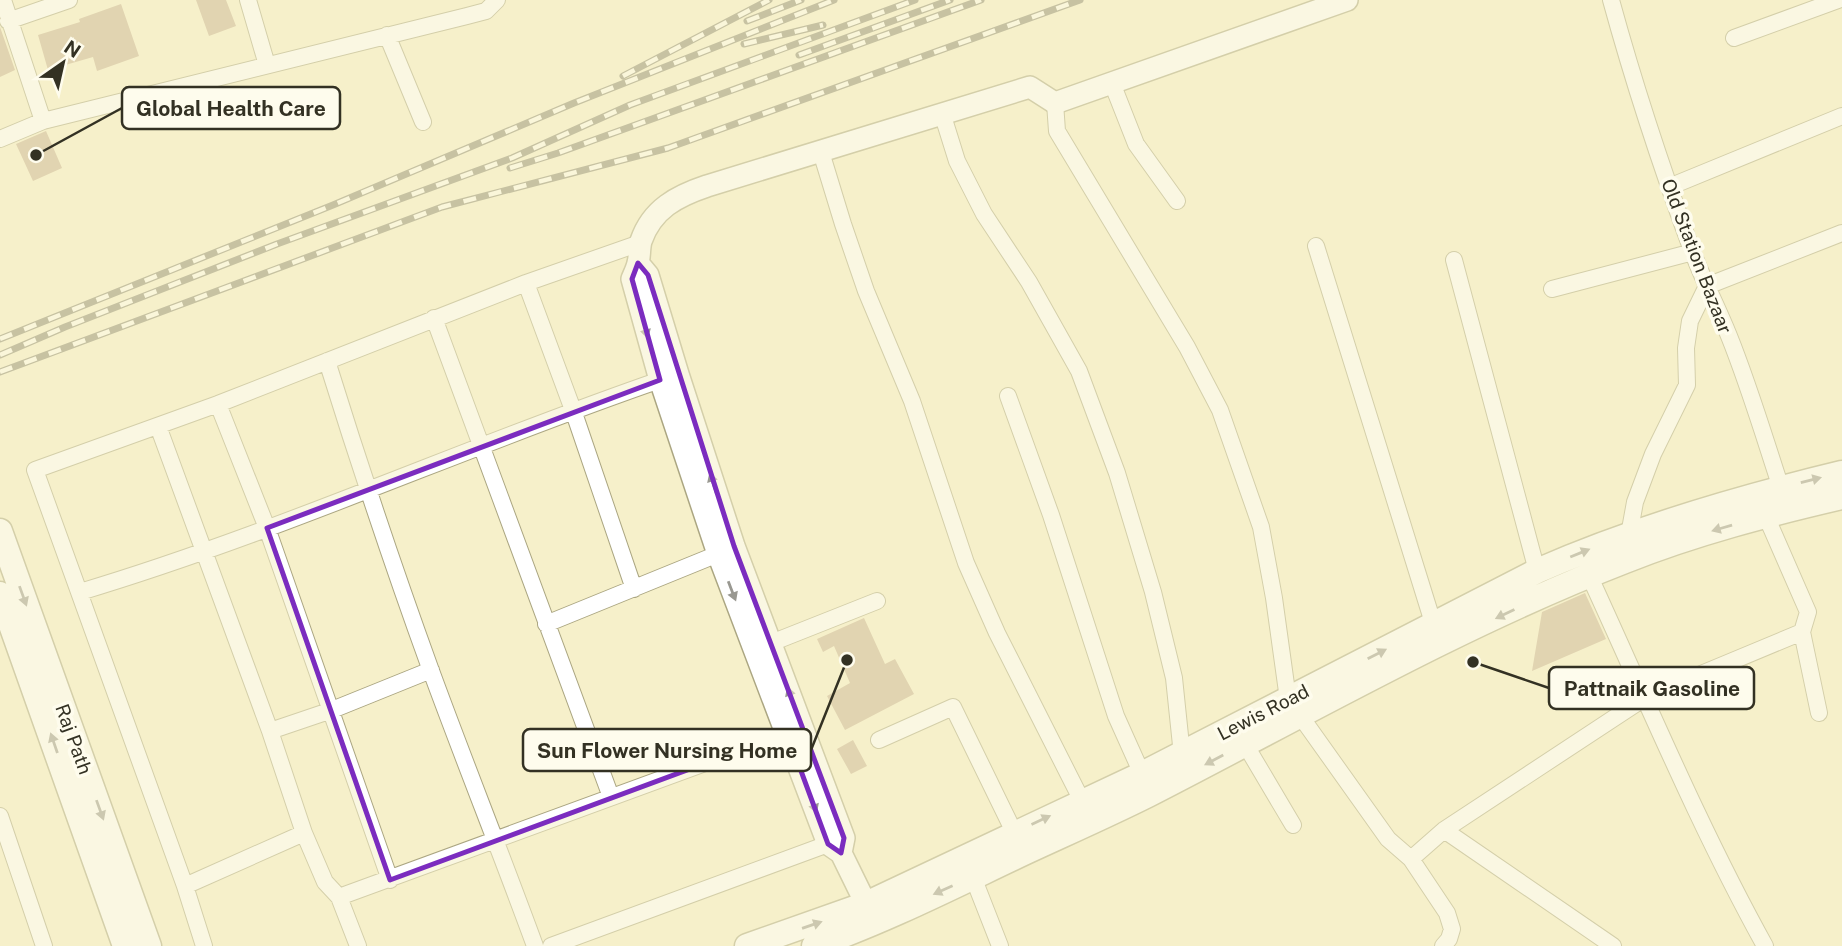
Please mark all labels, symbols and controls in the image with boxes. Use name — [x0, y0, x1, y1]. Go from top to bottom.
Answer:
north arrow — [28, 28, 98, 98]
text: N — [60, 36, 85, 62]
callout: Global Health Care — [122, 87, 340, 129]
text: Global Health Care — [136, 96, 326, 121]
street label: Old Station Bazaar — [1657, 175, 1737, 337]
one-way arrow — [641, 318, 651, 339]
one-way arrow — [707, 472, 718, 493]
one-way arrow — [1800, 474, 1822, 485]
one-way arrow — [1711, 524, 1732, 534]
one-way arrow — [1570, 547, 1591, 558]
one-way arrow — [727, 580, 738, 601]
one-way arrow — [18, 585, 29, 606]
one-way arrow — [1495, 608, 1515, 619]
one-way arrow — [1367, 649, 1387, 660]
callout: Pattnaik Gasoline — [1549, 667, 1754, 709]
text: Pattnaik Gasoline — [1564, 676, 1740, 701]
street label: Lewis Road — [1213, 680, 1313, 744]
one-way arrow — [785, 686, 796, 707]
street label: Raj Path — [51, 701, 97, 777]
callout: Sun Flower Nursing Home — [523, 729, 811, 771]
one-way arrow — [48, 732, 59, 753]
text: Sun Flower Nursing Home — [537, 738, 797, 763]
one-way arrow — [1204, 754, 1224, 765]
one-way arrow — [808, 793, 819, 814]
one-way arrow — [95, 799, 106, 820]
one-way arrow — [1031, 814, 1051, 826]
one-way arrow — [933, 884, 953, 896]
one-way arrow — [802, 919, 823, 930]

